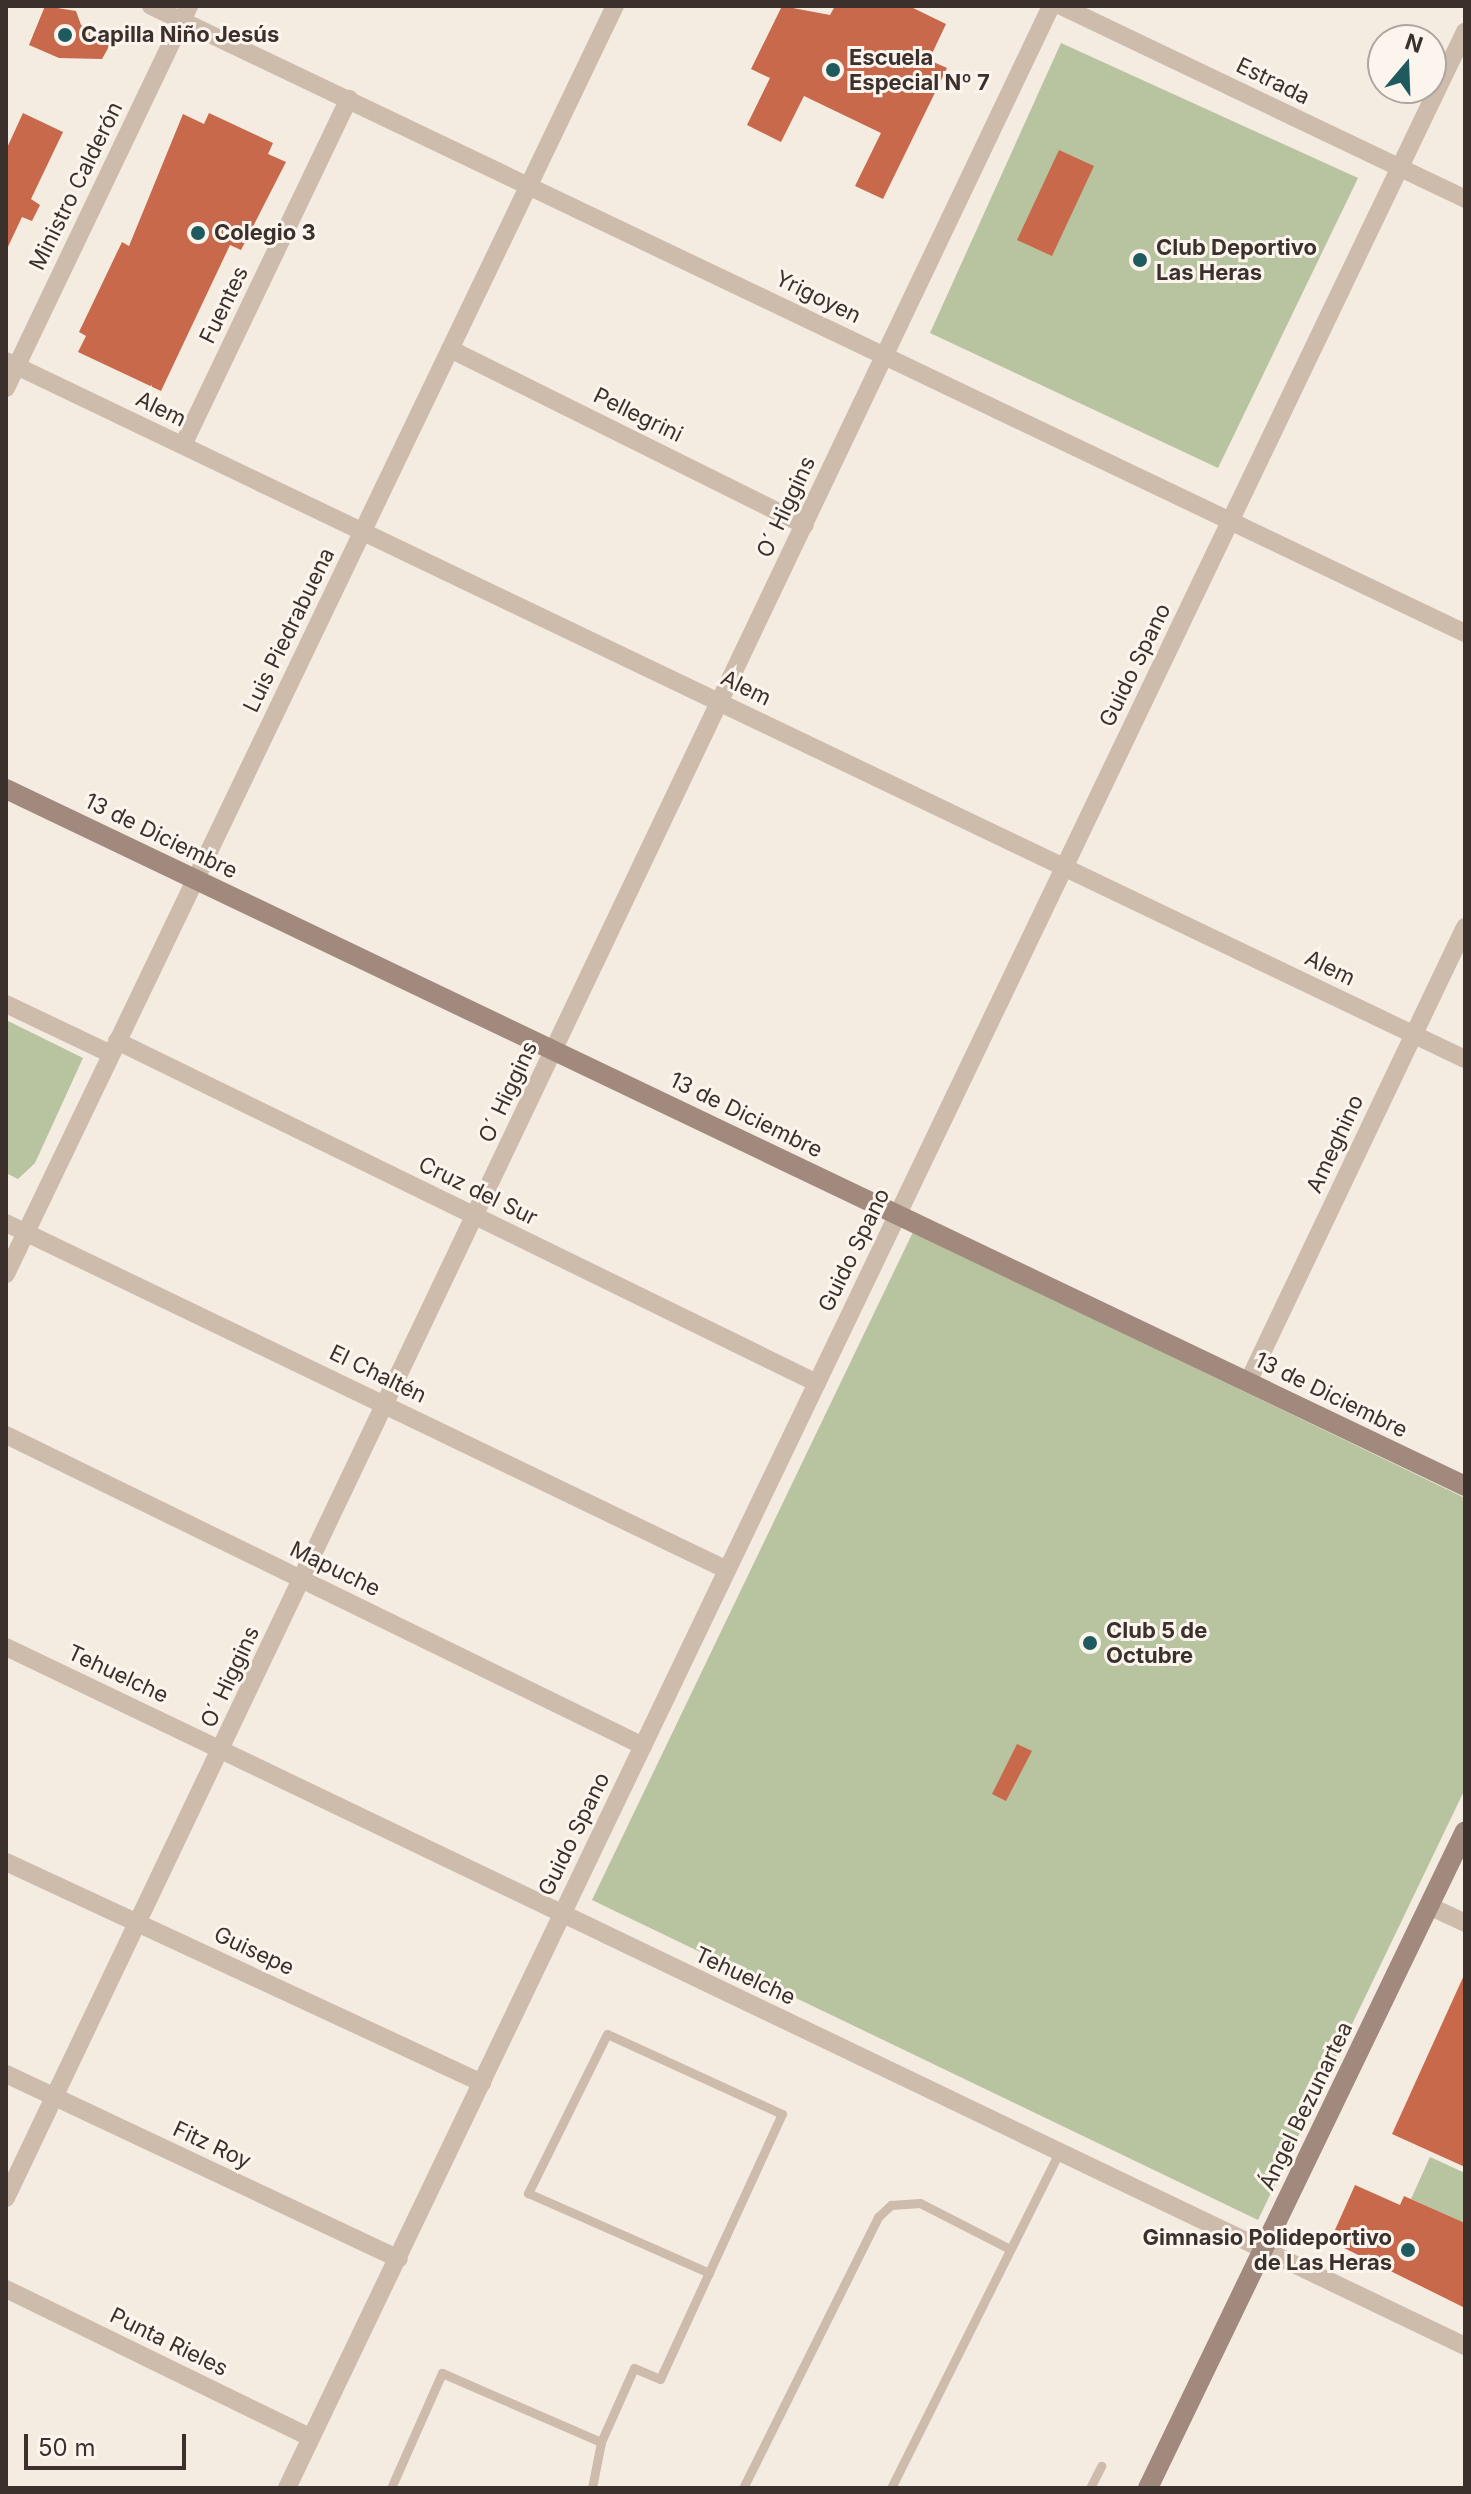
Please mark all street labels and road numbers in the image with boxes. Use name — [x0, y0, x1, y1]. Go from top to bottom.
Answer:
street label: Estrada — [1232, 52, 1314, 110]
street label: Ministro Calderón — [24, 98, 128, 274]
street label: Fuentes — [194, 262, 254, 348]
street label: Yrigoyen — [771, 265, 865, 329]
street label: Pellegrini — [589, 382, 687, 448]
street label: Alem — [132, 386, 190, 432]
street label: O´ Higgins — [751, 452, 821, 562]
street label: Luis Piedrabuena — [238, 544, 340, 716]
street label: Guido Spano — [1094, 599, 1176, 731]
street label: Alem — [717, 665, 775, 711]
street label: 13 de Diciembre — [80, 788, 242, 884]
street label: Alem — [1301, 945, 1359, 991]
street label: O´ Higgins — [473, 1037, 543, 1147]
street label: 13 de Diciembre — [665, 1067, 827, 1163]
street label: Ameghino — [1301, 1091, 1369, 1197]
street label: Cruz del Sur — [414, 1151, 542, 1231]
street label: Guido Spano — [813, 1184, 895, 1316]
street label: El Chaltén — [325, 1339, 431, 1409]
street label: 13 de Diciembre — [1250, 1347, 1412, 1443]
street label: Mapuche — [286, 1536, 384, 1602]
street label: O´ Higgins — [195, 1622, 265, 1732]
street label: Tehuelche — [64, 1639, 172, 1709]
street label: Guido Spano — [533, 1768, 615, 1900]
street label: Guisepe — [210, 1921, 298, 1981]
street label: Tehuelche — [691, 1941, 799, 2011]
street label: Ángel Bezunartea — [1254, 2017, 1358, 2195]
street label: Fitz Roy — [169, 2116, 255, 2174]
street label: Punta Rieles — [106, 2302, 232, 2382]

